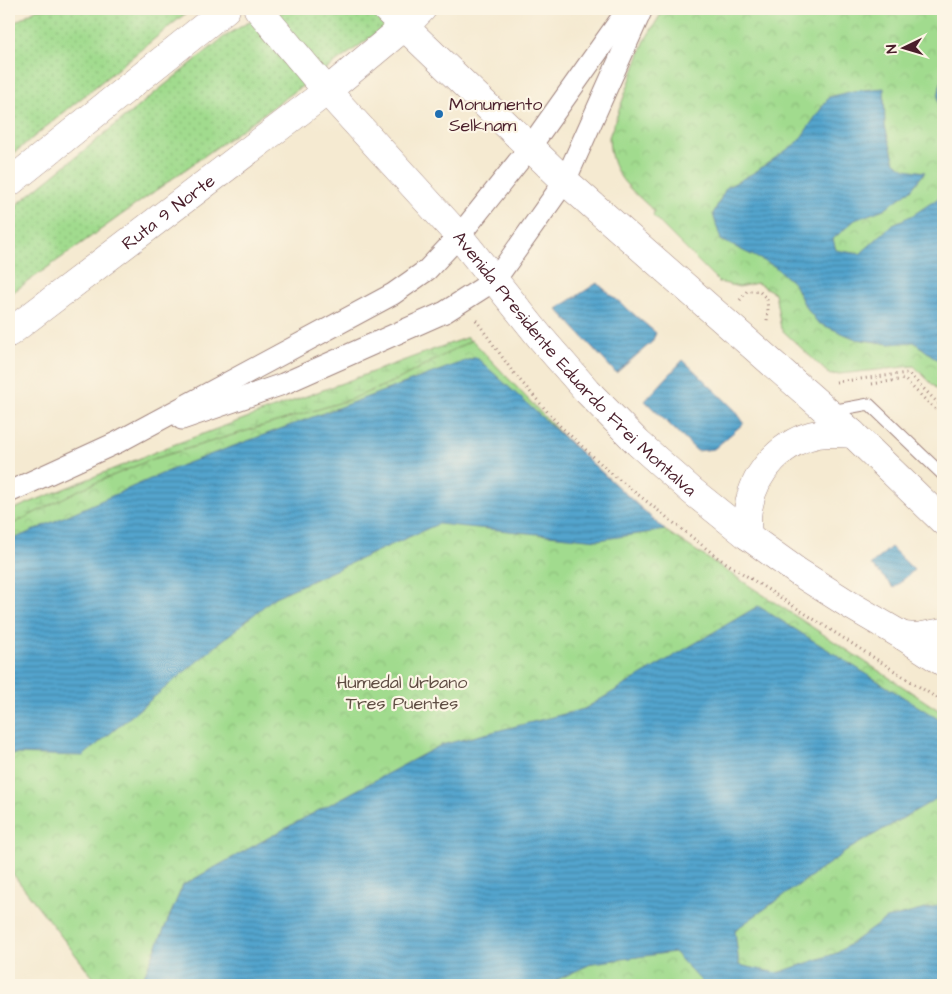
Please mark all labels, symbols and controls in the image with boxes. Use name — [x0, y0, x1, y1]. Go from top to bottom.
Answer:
north arrow — [880, 22, 930, 72]
text: N — [882, 44, 902, 54]
place label: Monumento Selknam — [449, 92, 542, 138]
marker: Monumento Selknam — [433, 108, 445, 120]
street label: Ruta 9 Norte — [117, 168, 221, 256]
street label: Avenida Presidente Eduardo Frei Montalva — [447, 226, 702, 502]
park label: Humedal Urbano Tres Puentes — [337, 670, 467, 716]

